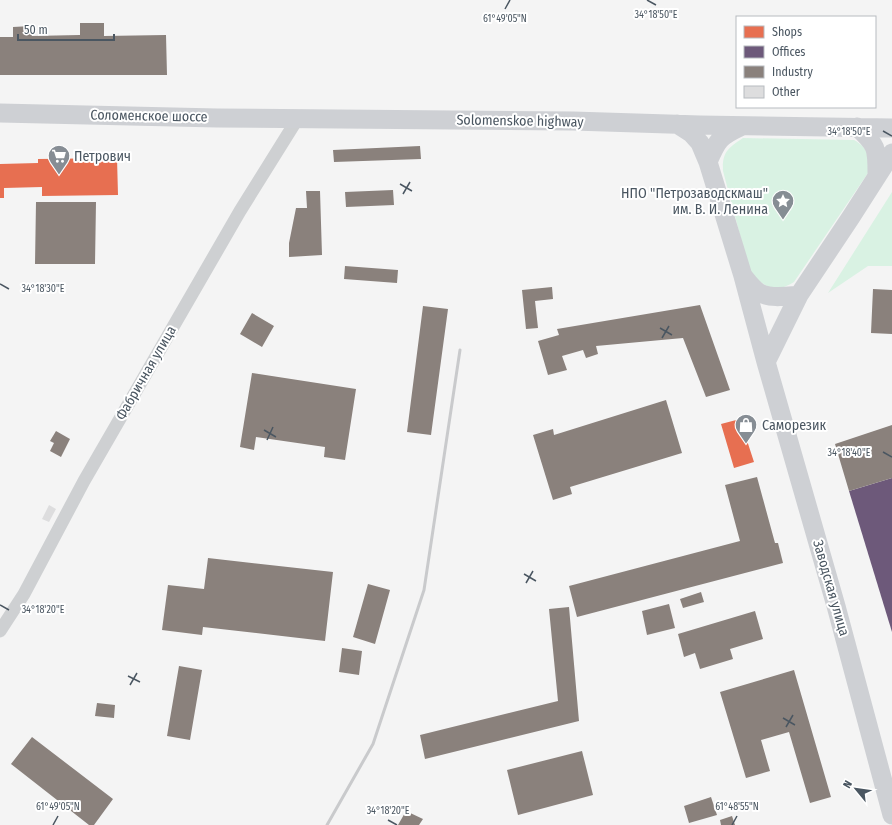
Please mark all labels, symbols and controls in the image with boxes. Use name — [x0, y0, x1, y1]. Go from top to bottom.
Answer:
text: 34°18'50"E — [635, 9, 678, 21]
text: 61°49'05"N — [483, 13, 527, 25]
scale bar — [18, 16, 114, 42]
legend — [736, 16, 876, 108]
text: 50 m — [24, 23, 48, 37]
text: Shops — [772, 25, 802, 39]
text: Offices — [772, 45, 805, 59]
text: Industry — [772, 65, 813, 79]
text: Other — [772, 85, 801, 99]
street label: Соломенское шоссе — [90, 106, 208, 126]
street label: Solomenskoe highway — [456, 111, 584, 131]
text: 34°18'50"E — [828, 126, 871, 138]
supermarket icon: Петрович — [46, 143, 72, 176]
place label: Петрович — [74, 148, 131, 165]
place label: НПО "Петрозаводскмаш" им. В. И. Ленина — [621, 185, 768, 218]
place icon: НПО "Петрозаводскмаш" им. В. И. Ленина — [770, 188, 796, 221]
text: 34°18'30"E — [22, 283, 65, 295]
street label: Фабричная улица — [112, 323, 180, 423]
shop icon: Саморезик — [733, 412, 759, 445]
place label: Саморезик — [762, 417, 826, 434]
text: 34°18'40"E — [828, 447, 871, 459]
street label: Заводская улица — [809, 538, 853, 638]
text: 34°18'20"E — [22, 604, 65, 616]
north arrow — [836, 769, 876, 809]
text: N — [840, 778, 855, 790]
text: 61°49'05"N — [36, 801, 80, 813]
text: 61°48'55"N — [715, 801, 759, 813]
text: 34°18'20"E — [367, 805, 410, 817]

